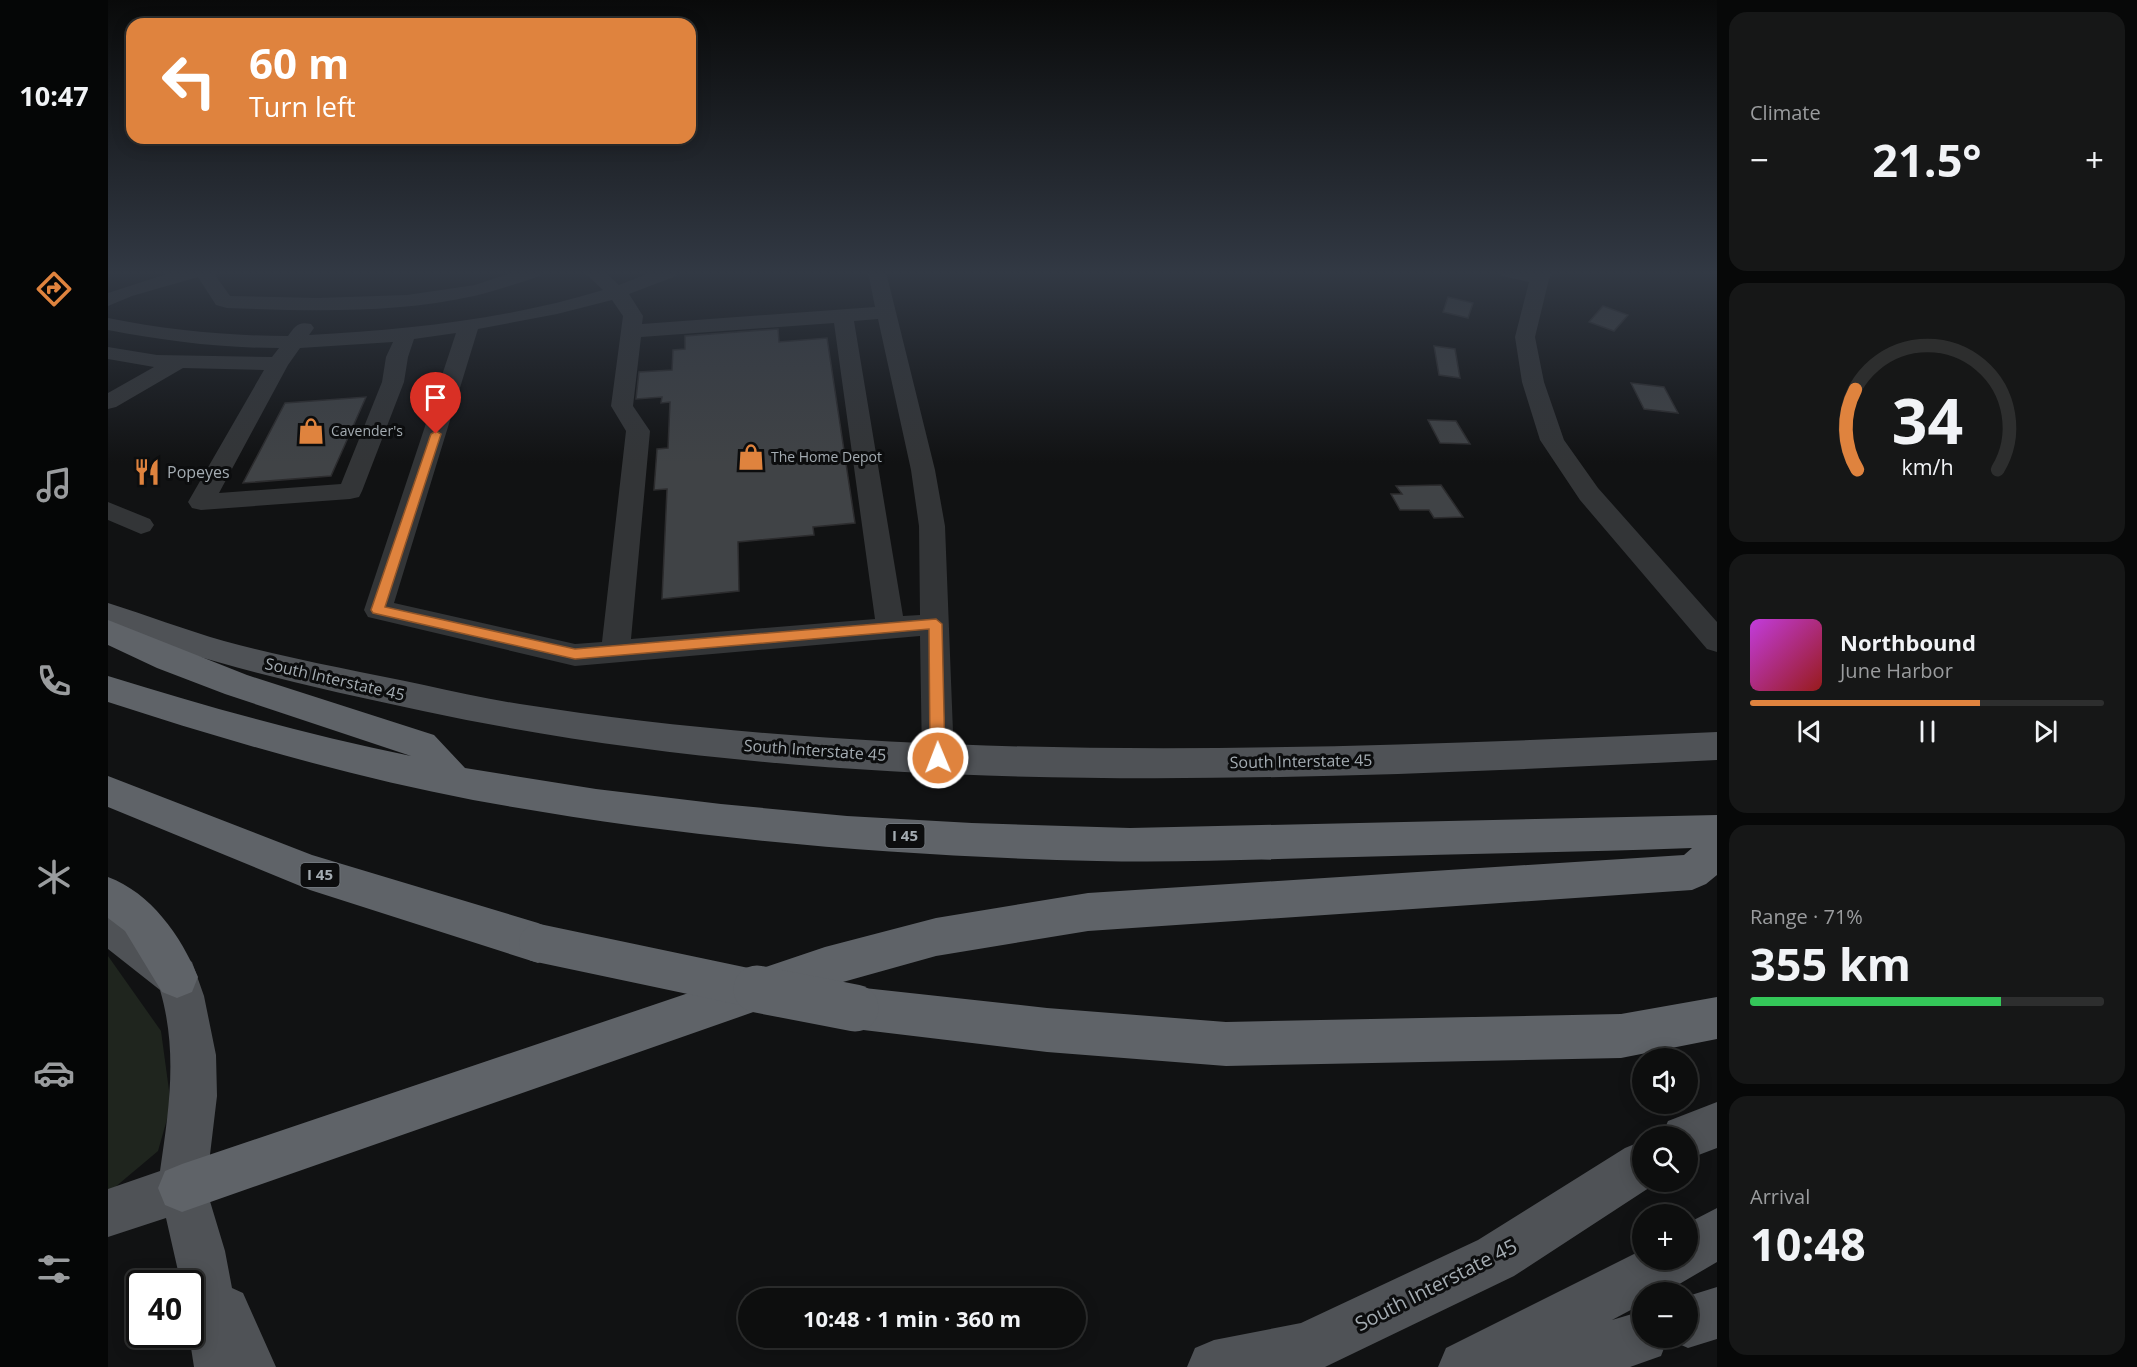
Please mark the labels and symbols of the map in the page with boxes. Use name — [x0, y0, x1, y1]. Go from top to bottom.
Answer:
pin — [410, 372, 461, 434]
shop icon: Cavender's — [296, 416, 326, 446]
place label: Cavender's — [331, 421, 403, 440]
shop icon: The Home Depot — [736, 442, 766, 472]
place label: The Home Depot — [771, 447, 882, 466]
restaurant icon: Popeyes — [132, 457, 162, 487]
place label: Popeyes — [167, 461, 230, 483]
street label: South Interstate 45 — [263, 652, 407, 706]
position arrow — [906, 726, 970, 790]
street label: South Interstate 45 — [743, 734, 887, 766]
street label: South Interstate 45 — [1229, 749, 1373, 773]
road number: I 45 — [886, 824, 924, 848]
road number: I 45 — [300, 863, 340, 887]
street label: South Interstate 45 — [1350, 1232, 1521, 1337]
speed limit sign: 40 — [126, 1270, 204, 1348]

